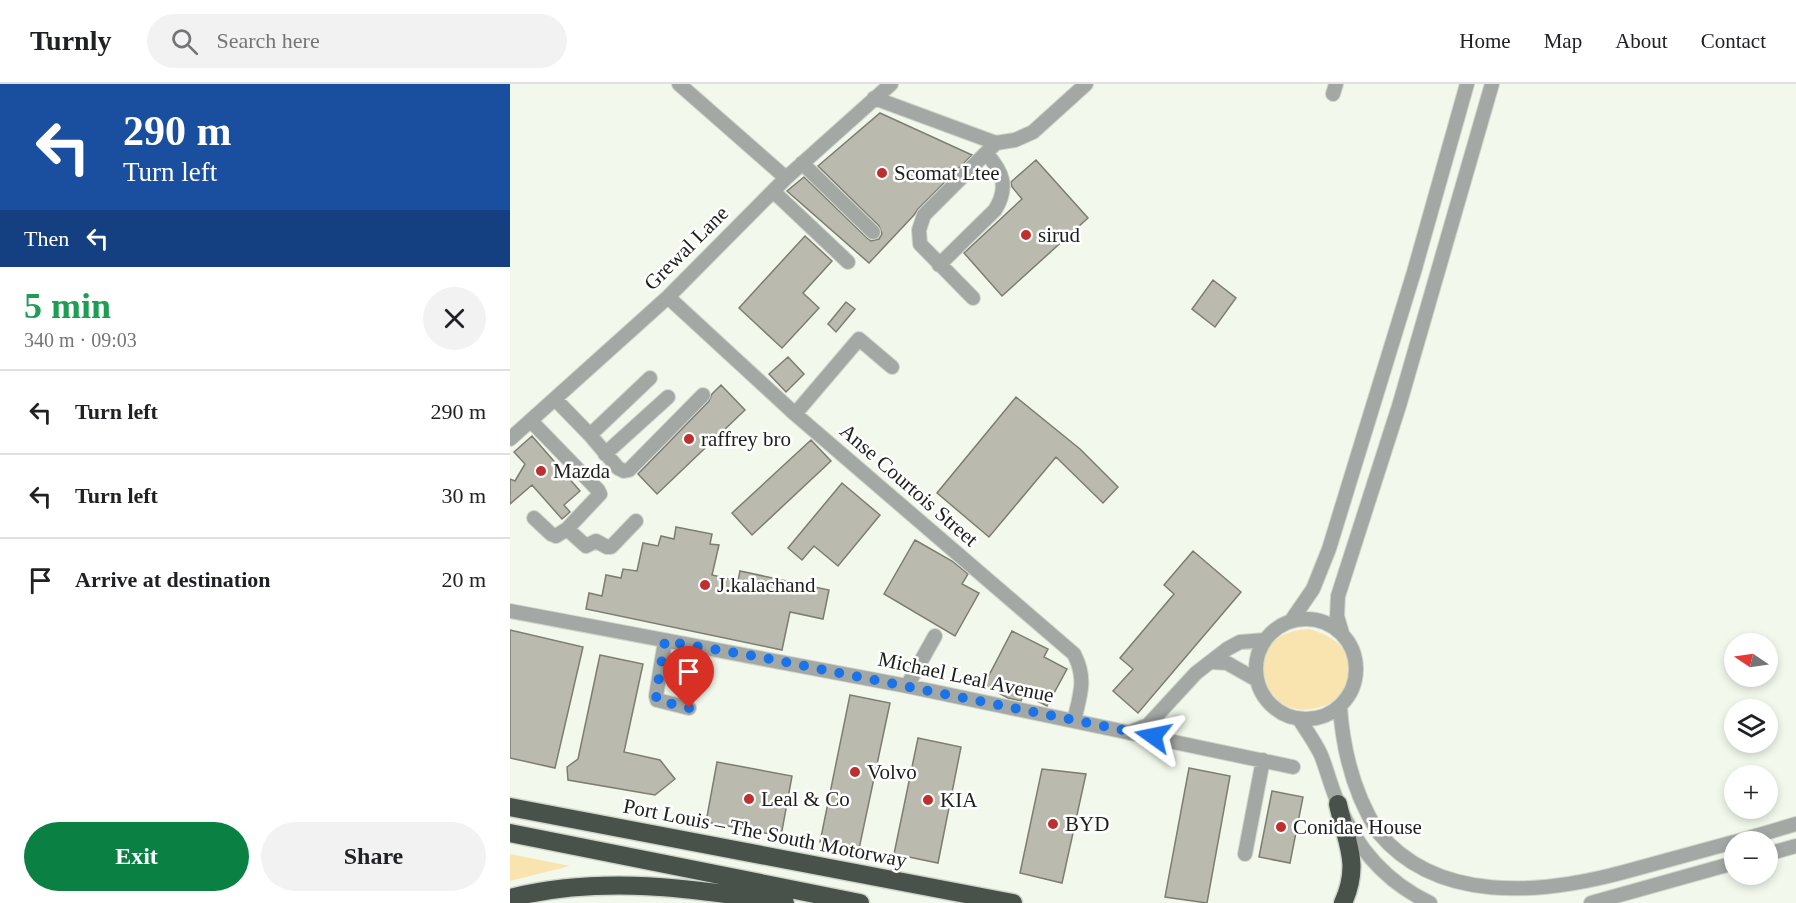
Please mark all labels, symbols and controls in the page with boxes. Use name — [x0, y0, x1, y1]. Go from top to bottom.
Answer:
search box — [147, 14, 567, 68]
text: Turnly — [30, 25, 111, 56]
icon: search — [168, 25, 201, 58]
text: Search here — [216, 28, 320, 53]
text: Home — [1459, 29, 1511, 53]
text: Map — [1544, 29, 1582, 53]
text: About — [1615, 29, 1668, 53]
text: Contact — [1701, 29, 1766, 53]
icon: left — [24, 108, 102, 186]
text: 290 m — [123, 108, 232, 154]
text: Turn left — [123, 157, 217, 187]
place label: Scomat Ltee — [894, 161, 1000, 185]
marker: Scomat Ltee — [875, 166, 889, 180]
street label: Grewal Lane — [639, 201, 733, 295]
icon: left — [81, 222, 114, 255]
place label: sirud — [1038, 223, 1081, 247]
text: Then — [24, 226, 69, 251]
marker: sirud — [1019, 228, 1033, 242]
text: 5 min — [24, 286, 111, 326]
button: close — [423, 287, 486, 350]
text: 340 m · 09:03 — [24, 329, 137, 351]
icon: left — [24, 396, 57, 429]
text: Turn left — [75, 399, 158, 424]
text: 290 m — [430, 399, 486, 424]
street label: Anse Courtois Street — [835, 419, 983, 552]
place label: raffrey bro — [701, 427, 791, 451]
marker: raffrey bro — [682, 432, 696, 446]
place label: Mazda — [553, 459, 611, 483]
marker: Mazda — [534, 464, 548, 478]
icon: left — [24, 480, 57, 513]
text: Turn left — [75, 483, 158, 508]
text: 30 m — [441, 483, 486, 508]
icon: arrive — [24, 564, 57, 597]
text: Arrive at destination — [75, 567, 271, 592]
text: 20 m — [441, 567, 486, 592]
place label: J.kalachand — [717, 573, 816, 597]
marker: J.kalachand — [698, 578, 712, 592]
north arrow — [1724, 633, 1778, 687]
map controls — [1724, 633, 1778, 885]
pin — [663, 646, 714, 708]
street label: Michael Leal Avenue — [876, 647, 1056, 707]
icon: arrive — [672, 655, 705, 688]
button: layers — [1724, 699, 1778, 753]
position arrow — [1121, 704, 1185, 768]
place label: Volvo — [867, 760, 917, 784]
marker: Volvo — [848, 765, 862, 779]
button: + — [1724, 765, 1778, 819]
place label: Leal & Co — [761, 787, 850, 811]
place label: KIA — [940, 788, 978, 812]
marker: Leal & Co — [742, 792, 756, 806]
marker: KIA — [921, 793, 935, 807]
street label: Port Louis – The South Motorway — [621, 794, 909, 872]
place label: BYD — [1065, 812, 1109, 836]
place label: Conidae House — [1293, 815, 1422, 839]
marker: BYD — [1046, 817, 1060, 831]
marker: Conidae House — [1274, 820, 1288, 834]
button: Exit — [24, 822, 249, 891]
button: Share — [261, 822, 486, 891]
button: − — [1724, 831, 1778, 885]

